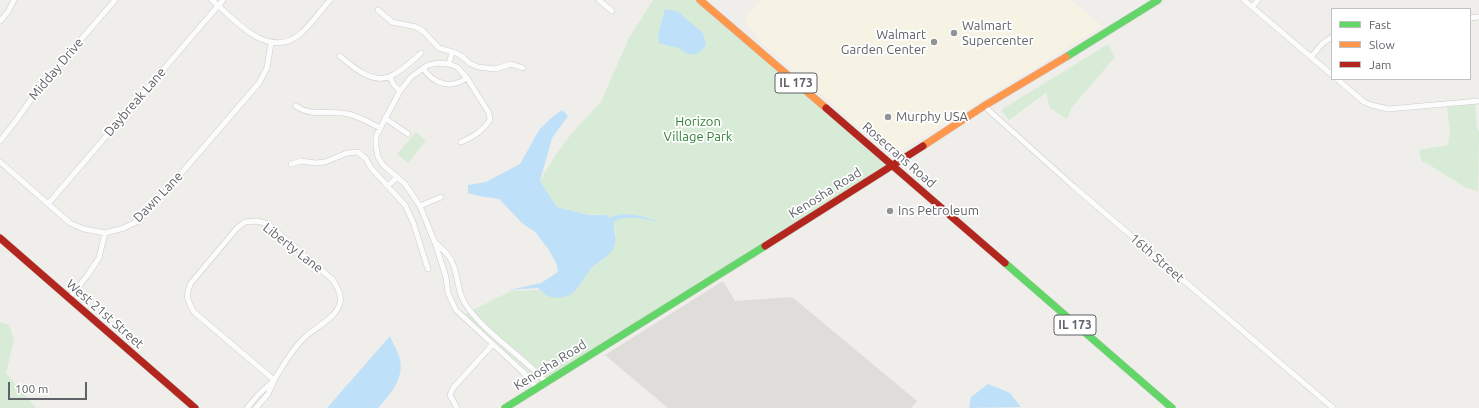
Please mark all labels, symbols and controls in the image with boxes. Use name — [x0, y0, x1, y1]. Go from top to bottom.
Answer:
legend — [1331, 8, 1471, 80]
place label: Walmart Supercenter — [962, 18, 1034, 49]
text: Fast — [1369, 18, 1391, 31]
place label: Walmart Garden Center — [841, 27, 926, 58]
marker: Walmart Supercenter — [949, 28, 959, 38]
street label: Midday Drive — [25, 35, 87, 103]
marker: Walmart Garden Center — [929, 37, 939, 47]
text: Slow — [1369, 38, 1395, 51]
text: Jam — [1369, 58, 1391, 71]
street label: Daybreak Lane — [101, 64, 169, 140]
road number: IL 173 — [775, 73, 817, 93]
place label: Murphy USA — [896, 109, 968, 125]
marker: Murphy USA — [883, 112, 893, 122]
park label: Horizon Village Park — [664, 114, 732, 145]
street label: Rosecrans Road — [859, 119, 939, 191]
street label: Kenosha Road — [786, 164, 864, 222]
street label: Dawn Lane — [130, 168, 186, 226]
place label: Ins Petroleum — [898, 203, 979, 219]
marker: Ins Petroleum — [885, 206, 895, 216]
street label: Liberty Lane — [260, 220, 326, 276]
street label: 16th Street — [1127, 230, 1187, 286]
street label: West 21st Street — [63, 276, 147, 352]
road number: IL 173 — [1054, 315, 1096, 335]
street label: Kenosha Road — [511, 336, 589, 394]
scale bar — [10, 374, 89, 400]
text: 100 m — [15, 382, 48, 395]

